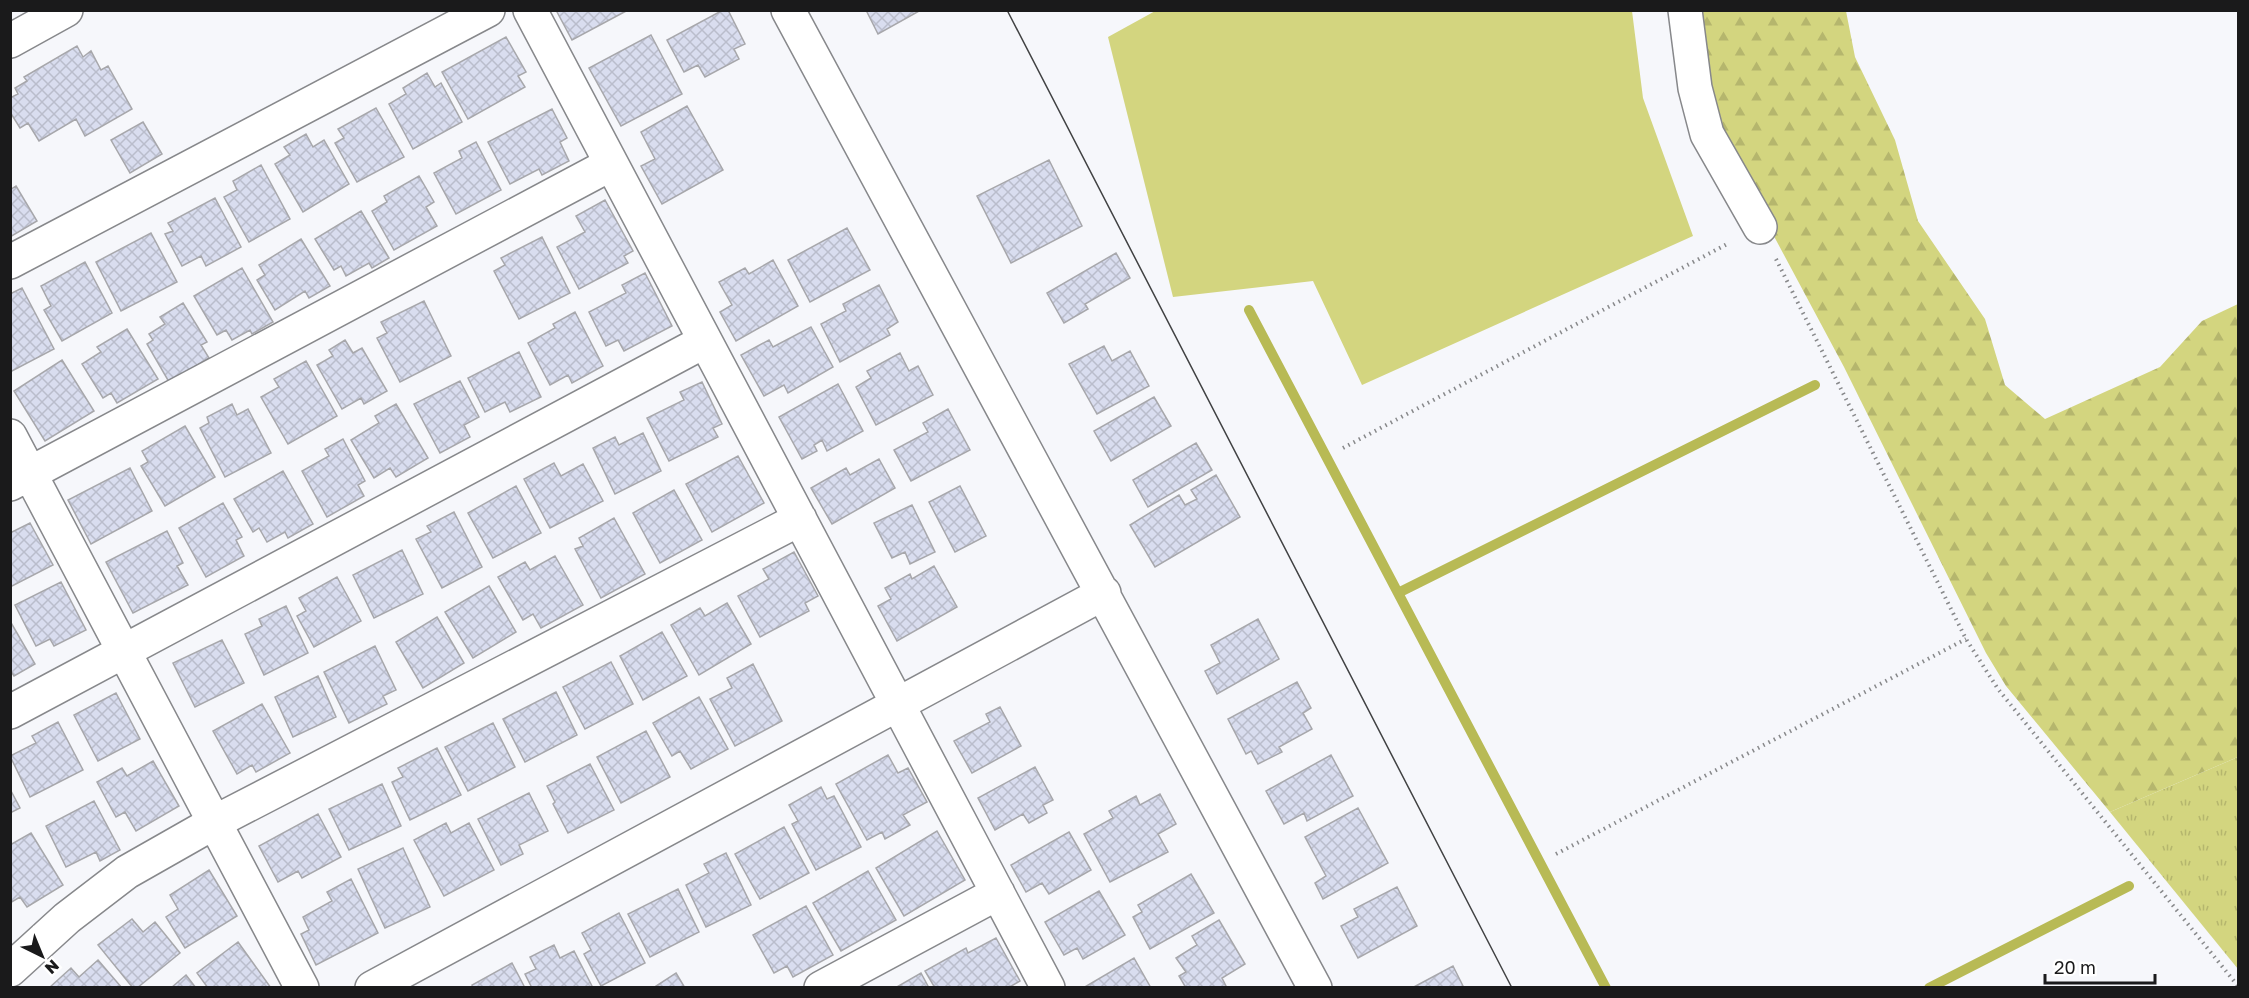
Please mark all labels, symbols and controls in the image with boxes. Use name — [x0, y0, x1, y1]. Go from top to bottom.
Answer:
north arrow — [12, 926, 72, 986]
scale bar — [2045, 947, 2154, 985]
text: N — [41, 956, 64, 978]
text: 20 m — [2054, 956, 2096, 978]

